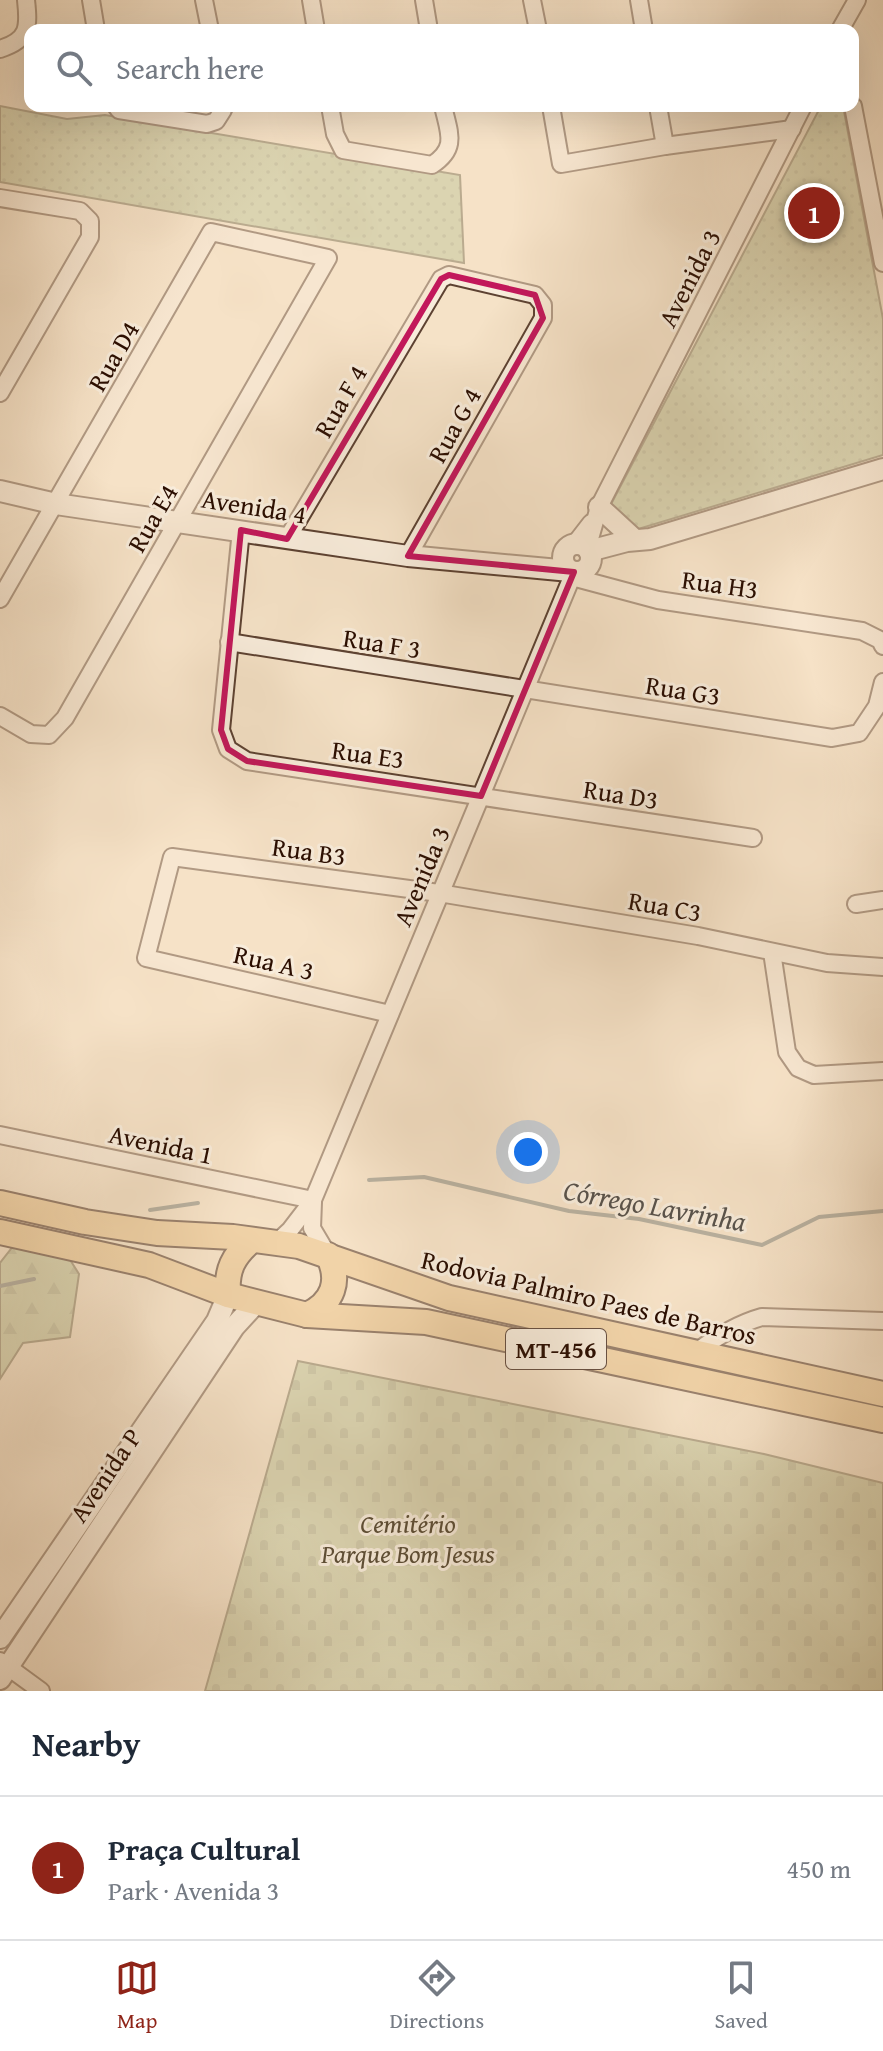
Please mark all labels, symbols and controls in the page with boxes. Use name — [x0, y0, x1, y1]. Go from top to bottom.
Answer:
search box — [24, 24, 859, 112]
icon: search — [52, 46, 96, 90]
text: Search here — [116, 46, 264, 90]
pin: 1 — [788, 183, 840, 243]
street label: Avenida 3 — [648, 222, 730, 334]
street label: Rua D4 — [77, 314, 149, 398]
street label: Rua F 4 — [304, 357, 376, 445]
street label: Rua G 4 — [417, 380, 491, 470]
street label: Rua E4 — [117, 477, 187, 559]
street label: Avenida 4 — [199, 479, 309, 533]
street label: Rua H3 — [679, 559, 761, 609]
street label: Rua F 3 — [340, 618, 424, 668]
street label: Rua G3 — [643, 665, 723, 715]
street label: Rua E3 — [329, 730, 407, 778]
street label: Rua D3 — [581, 769, 661, 819]
street label: Avenida 3 — [382, 820, 460, 932]
street label: Rua B3 — [269, 827, 349, 875]
street label: Rua C3 — [625, 880, 705, 932]
street label: Rua A 3 — [230, 934, 318, 990]
street label: Avenida 1 — [105, 1114, 217, 1174]
your location — [508, 1132, 548, 1172]
water label: Córrego Lavrinha — [561, 1169, 750, 1241]
street label: Rodovia Palmiro Paes de Barros — [418, 1239, 760, 1355]
road number: MT-456 — [506, 1329, 606, 1369]
street label: Avenida P — [59, 1420, 151, 1530]
park label: Cemitério Parque Bom Jesus — [320, 1504, 495, 1573]
text: Nearby — [32, 1719, 141, 1768]
text: Praça Cultural — [108, 1827, 300, 1871]
text: 1 — [51, 1849, 65, 1888]
text: 450 m — [786, 1849, 851, 1888]
text: Park · Avenida 3 — [108, 1871, 279, 1910]
tab: Map — [115, 1956, 159, 2036]
tab: Directions — [390, 1956, 484, 2036]
tab: Saved — [715, 1956, 768, 2036]

